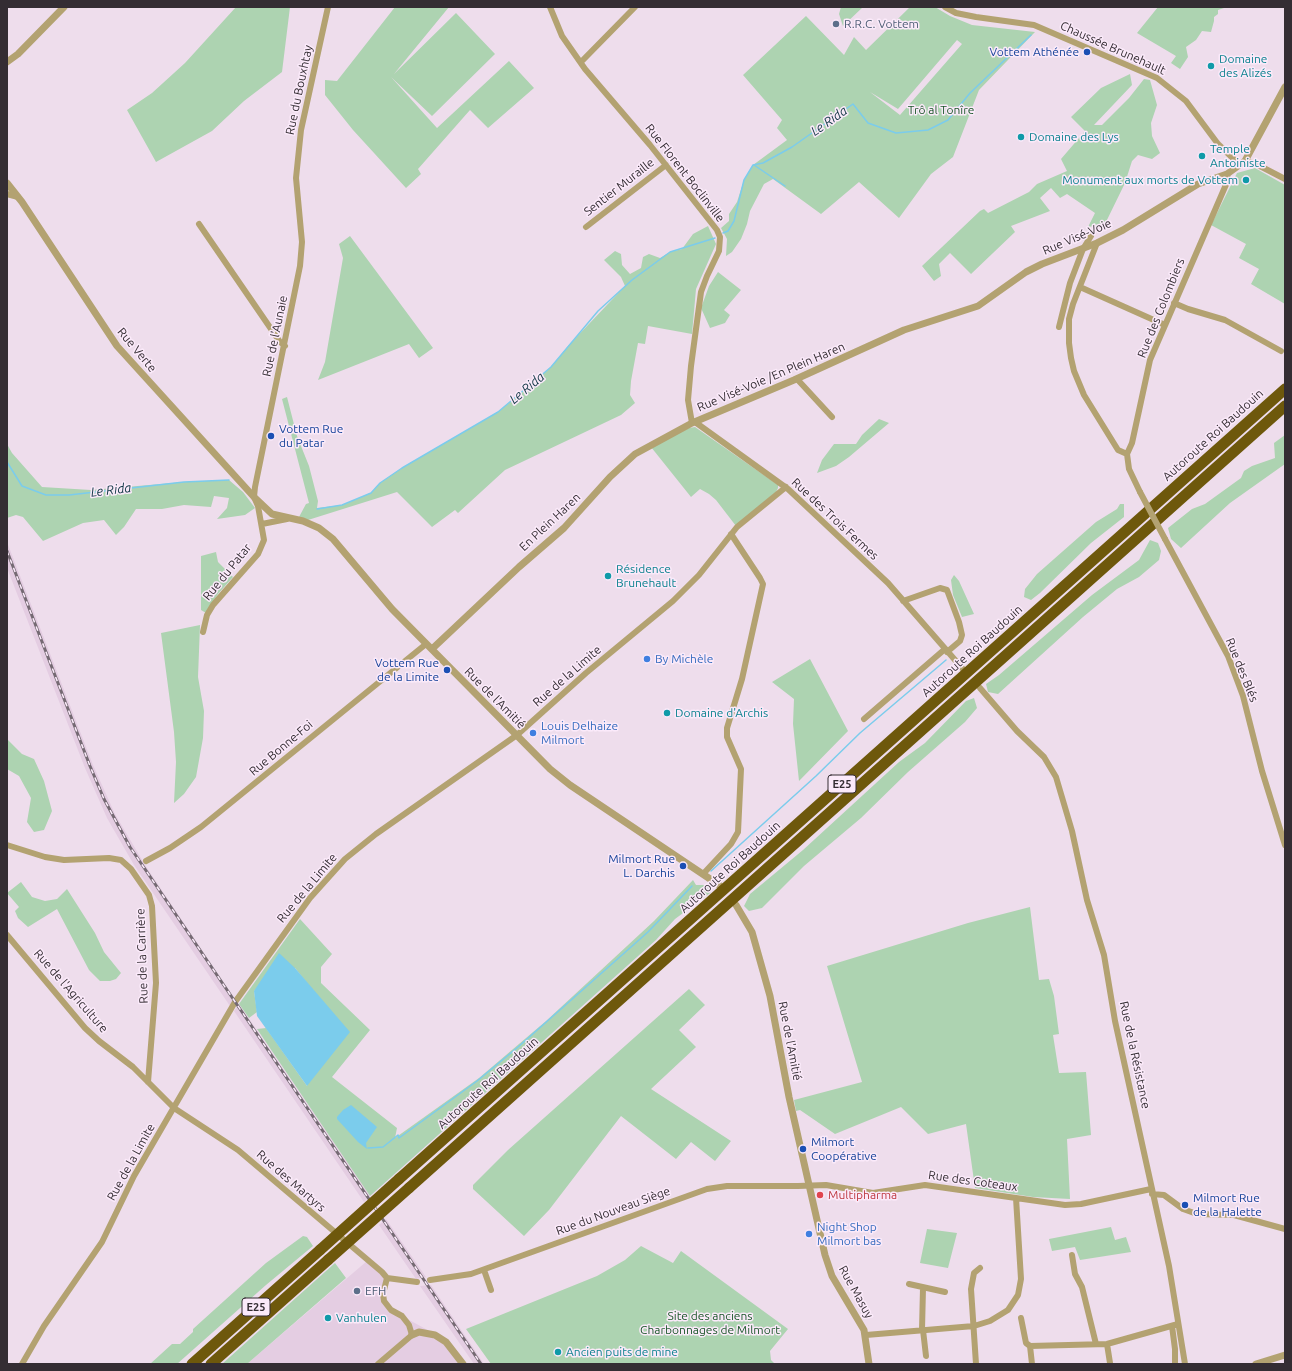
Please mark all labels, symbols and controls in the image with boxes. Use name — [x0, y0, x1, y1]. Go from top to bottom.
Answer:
place label: R.R.C. Vottem — [844, 17, 919, 31]
street label: Chaussée Brunehault — [1058, 18, 1168, 78]
marker: R.R.C. Vottem — [831, 19, 841, 29]
street label: Rue du Bouxhtay — [282, 44, 316, 136]
place label: Vottem Athénée — [990, 45, 1079, 59]
marker: Vottem Athénée — [1082, 47, 1092, 57]
place label: Domaine des Alizés — [1219, 52, 1272, 80]
marker: Domaine des Alizés — [1206, 61, 1216, 71]
water label: Le Rida — [808, 103, 850, 139]
park label: Trô al Tonîre — [908, 103, 974, 117]
street label: Rue Florent Boclinville — [642, 121, 728, 225]
place label: Domaine des Lys — [1029, 130, 1119, 144]
marker: Domaine des Lys — [1016, 132, 1026, 142]
place label: Temple Antoiniste — [1210, 142, 1266, 170]
marker: Temple Antoiniste — [1197, 151, 1207, 161]
street label: Sentier Muraille — [581, 155, 657, 219]
place label: Monument aux morts de Vottem — [1062, 173, 1238, 187]
marker: Monument aux morts de Vottem — [1241, 175, 1251, 185]
street label: Rue Visé-Voie — [1040, 216, 1114, 258]
street label: Rue des Colombiers — [1134, 256, 1188, 360]
street label: Rue de l'Aunaie — [259, 294, 291, 378]
street label: Rue Verte — [114, 325, 160, 375]
street label: Rue Visé-Voie /En Plein Haren — [695, 339, 847, 415]
water label: Le Rida — [506, 369, 548, 407]
street label: Autoroute Roi Baudouin — [1160, 386, 1266, 484]
place label: Vottem Rue du Patar — [279, 422, 343, 450]
marker: Vottem Rue du Patar — [266, 431, 276, 441]
street label: Rue des Trois Fermes — [789, 475, 881, 563]
water label: Le Rida — [90, 480, 132, 500]
street label: En Plein Haren — [516, 490, 584, 554]
street label: Rue du Patar — [200, 541, 254, 603]
place label: Résidence Brunehault — [616, 562, 676, 590]
marker: Résidence Brunehault — [603, 571, 613, 581]
street label: Autoroute Roi Baudouin — [919, 602, 1025, 700]
street label: Rue des Blés — [1223, 636, 1261, 704]
street label: Rue de la Limite — [530, 642, 604, 710]
place label: By Michèle — [655, 652, 713, 666]
marker: By Michèle — [642, 654, 652, 664]
place label: Vottem Rue de la Limite — [375, 656, 439, 684]
street label: Rue de l'Amitié — [461, 664, 529, 732]
marker: Vottem Rue de la Limite — [442, 665, 452, 675]
place label: Domaine d'Archis — [675, 706, 768, 720]
marker: Domaine d'Archis — [662, 708, 672, 718]
street label: Rue Bonne-Foi — [246, 717, 316, 779]
place label: Louis Delhaize Milmort — [541, 719, 618, 747]
marker: Louis Delhaize Milmort — [528, 728, 538, 738]
road number: E25 — [828, 775, 856, 793]
street label: Autoroute Roi Baudouin — [677, 818, 783, 916]
street label: Rue de la Limite — [274, 851, 340, 925]
place label: Milmort Rue L. Darchis — [608, 852, 675, 880]
marker: Milmort Rue L. Darchis — [678, 861, 688, 871]
street label: Rue de la Carrière — [133, 908, 151, 1004]
street label: Rue de l'Agriculture — [31, 946, 111, 1036]
street label: Rue de l'Amitié — [775, 1000, 805, 1082]
street label: Rue de la Résistance — [1117, 1000, 1153, 1110]
street label: Autoroute Roi Baudouin — [435, 1034, 541, 1132]
street label: Rue de la Limite — [104, 1121, 158, 1203]
place label: Milmort Coopérative — [811, 1135, 877, 1163]
marker: Milmort Coopérative — [798, 1144, 808, 1154]
street label: Rue des Martyrs — [254, 1147, 328, 1215]
street label: Rue des Coteaux — [927, 1168, 1019, 1194]
street label: Rue du Nouveau Siège — [554, 1184, 672, 1238]
place label: Multipharma — [828, 1188, 897, 1202]
marker: Multipharma — [815, 1190, 825, 1200]
place label: Milmort Rue de la Halette — [1193, 1191, 1262, 1219]
marker: Milmort Rue de la Halette — [1180, 1200, 1190, 1210]
place label: Night Shop Milmort bas — [817, 1220, 881, 1248]
marker: Night Shop Milmort bas — [804, 1229, 814, 1239]
street label: Rue Masuy — [836, 1263, 876, 1321]
place label: EFH — [365, 1284, 386, 1298]
marker: EFH — [352, 1286, 362, 1296]
road number: E25 — [242, 1298, 270, 1316]
park label: Site des anciens Charbonnages de Milmort — [640, 1309, 780, 1337]
place label: Vanhulen — [336, 1311, 387, 1325]
marker: Vanhulen — [323, 1313, 333, 1323]
place label: Ancien puits de mine — [566, 1345, 678, 1359]
marker: Ancien puits de mine — [553, 1347, 563, 1357]

